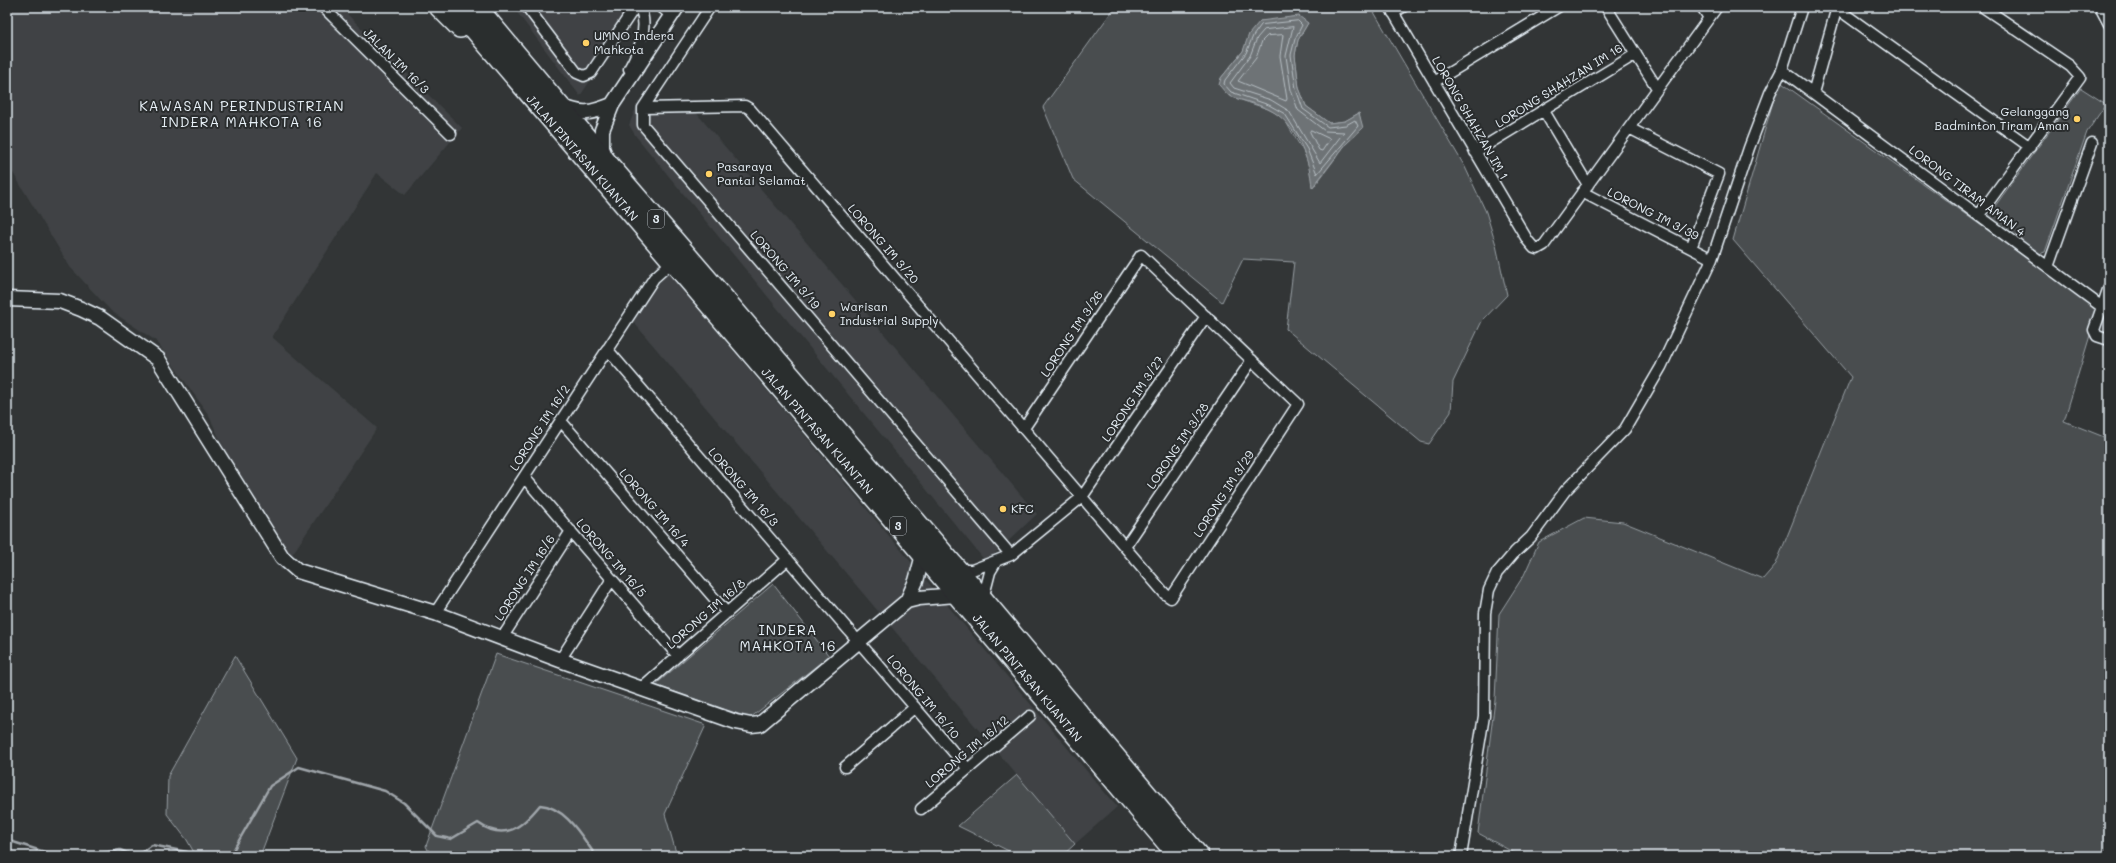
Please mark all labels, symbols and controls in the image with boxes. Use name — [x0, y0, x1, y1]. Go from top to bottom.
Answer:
street label: JALAN IM 16/3 — [360, 24, 433, 97]
place label: UMNO Indera Mahkota — [594, 27, 674, 57]
marker: UMNO Indera Mahkota — [581, 38, 591, 48]
street label: LORONG SHAHZAN IM 16 — [1492, 39, 1625, 131]
street label: LORONG SHAHZAN IM 1 — [1429, 53, 1513, 182]
street label: JALAN PINTASAN KUANTAN — [523, 91, 642, 224]
district label: KAWASAN PERINDUSTRIAN INDERA MAHKOTA 16 — [139, 96, 345, 131]
place label: Gelanggang Badminton Tiram Aman — [1934, 103, 2069, 133]
marker: Gelanggang Badminton Tiram Aman — [2072, 114, 2082, 124]
street label: LORONG TIRAM AMAN 4 — [1906, 141, 2029, 239]
place label: Pasaraya Pantai Selamat — [717, 158, 806, 188]
marker: Pasaraya Pantai Selamat — [704, 169, 714, 179]
street label: LORONG IM 3/39 — [1605, 183, 1702, 243]
street label: LORONG IM 3/20 — [845, 200, 923, 287]
road number: 3 — [648, 210, 664, 228]
street label: LORONG IM 3/19 — [747, 227, 824, 312]
street label: LORONG IM 3/26 — [1036, 287, 1106, 380]
place label: Warisan Industrial Supply — [840, 298, 939, 328]
marker: Warisan Industrial Supply — [827, 309, 837, 319]
street label: LORONG IM 3/27 — [1098, 352, 1167, 444]
street label: JALAN PINTASAN KUANTAN — [758, 364, 877, 497]
street label: LORONG IM 16/2 — [506, 382, 573, 473]
street label: LORONG IM 3/28 — [1142, 399, 1212, 492]
street label: LORONG IM 16/3 — [705, 444, 782, 529]
street label: LORONG IM 3/29 — [1189, 447, 1257, 540]
street label: LORONG IM 16/4 — [616, 465, 693, 550]
place label: KFC — [1011, 500, 1034, 516]
marker: KFC — [998, 504, 1008, 514]
street label: LORONG IM 16/5 — [573, 515, 650, 600]
road number: 3 — [890, 517, 906, 535]
street label: LORONG IM 16/6 — [490, 531, 558, 624]
street label: LORONG IM 16/8 — [663, 575, 748, 652]
street label: JALAN PINTASAN KUANTAN — [969, 610, 1086, 745]
district label: INDERA MAHKOTA 16 — [739, 620, 837, 655]
street label: LORONG IM 16/10 — [884, 651, 964, 742]
street label: LORONG IM 16/12 — [921, 712, 1011, 791]

